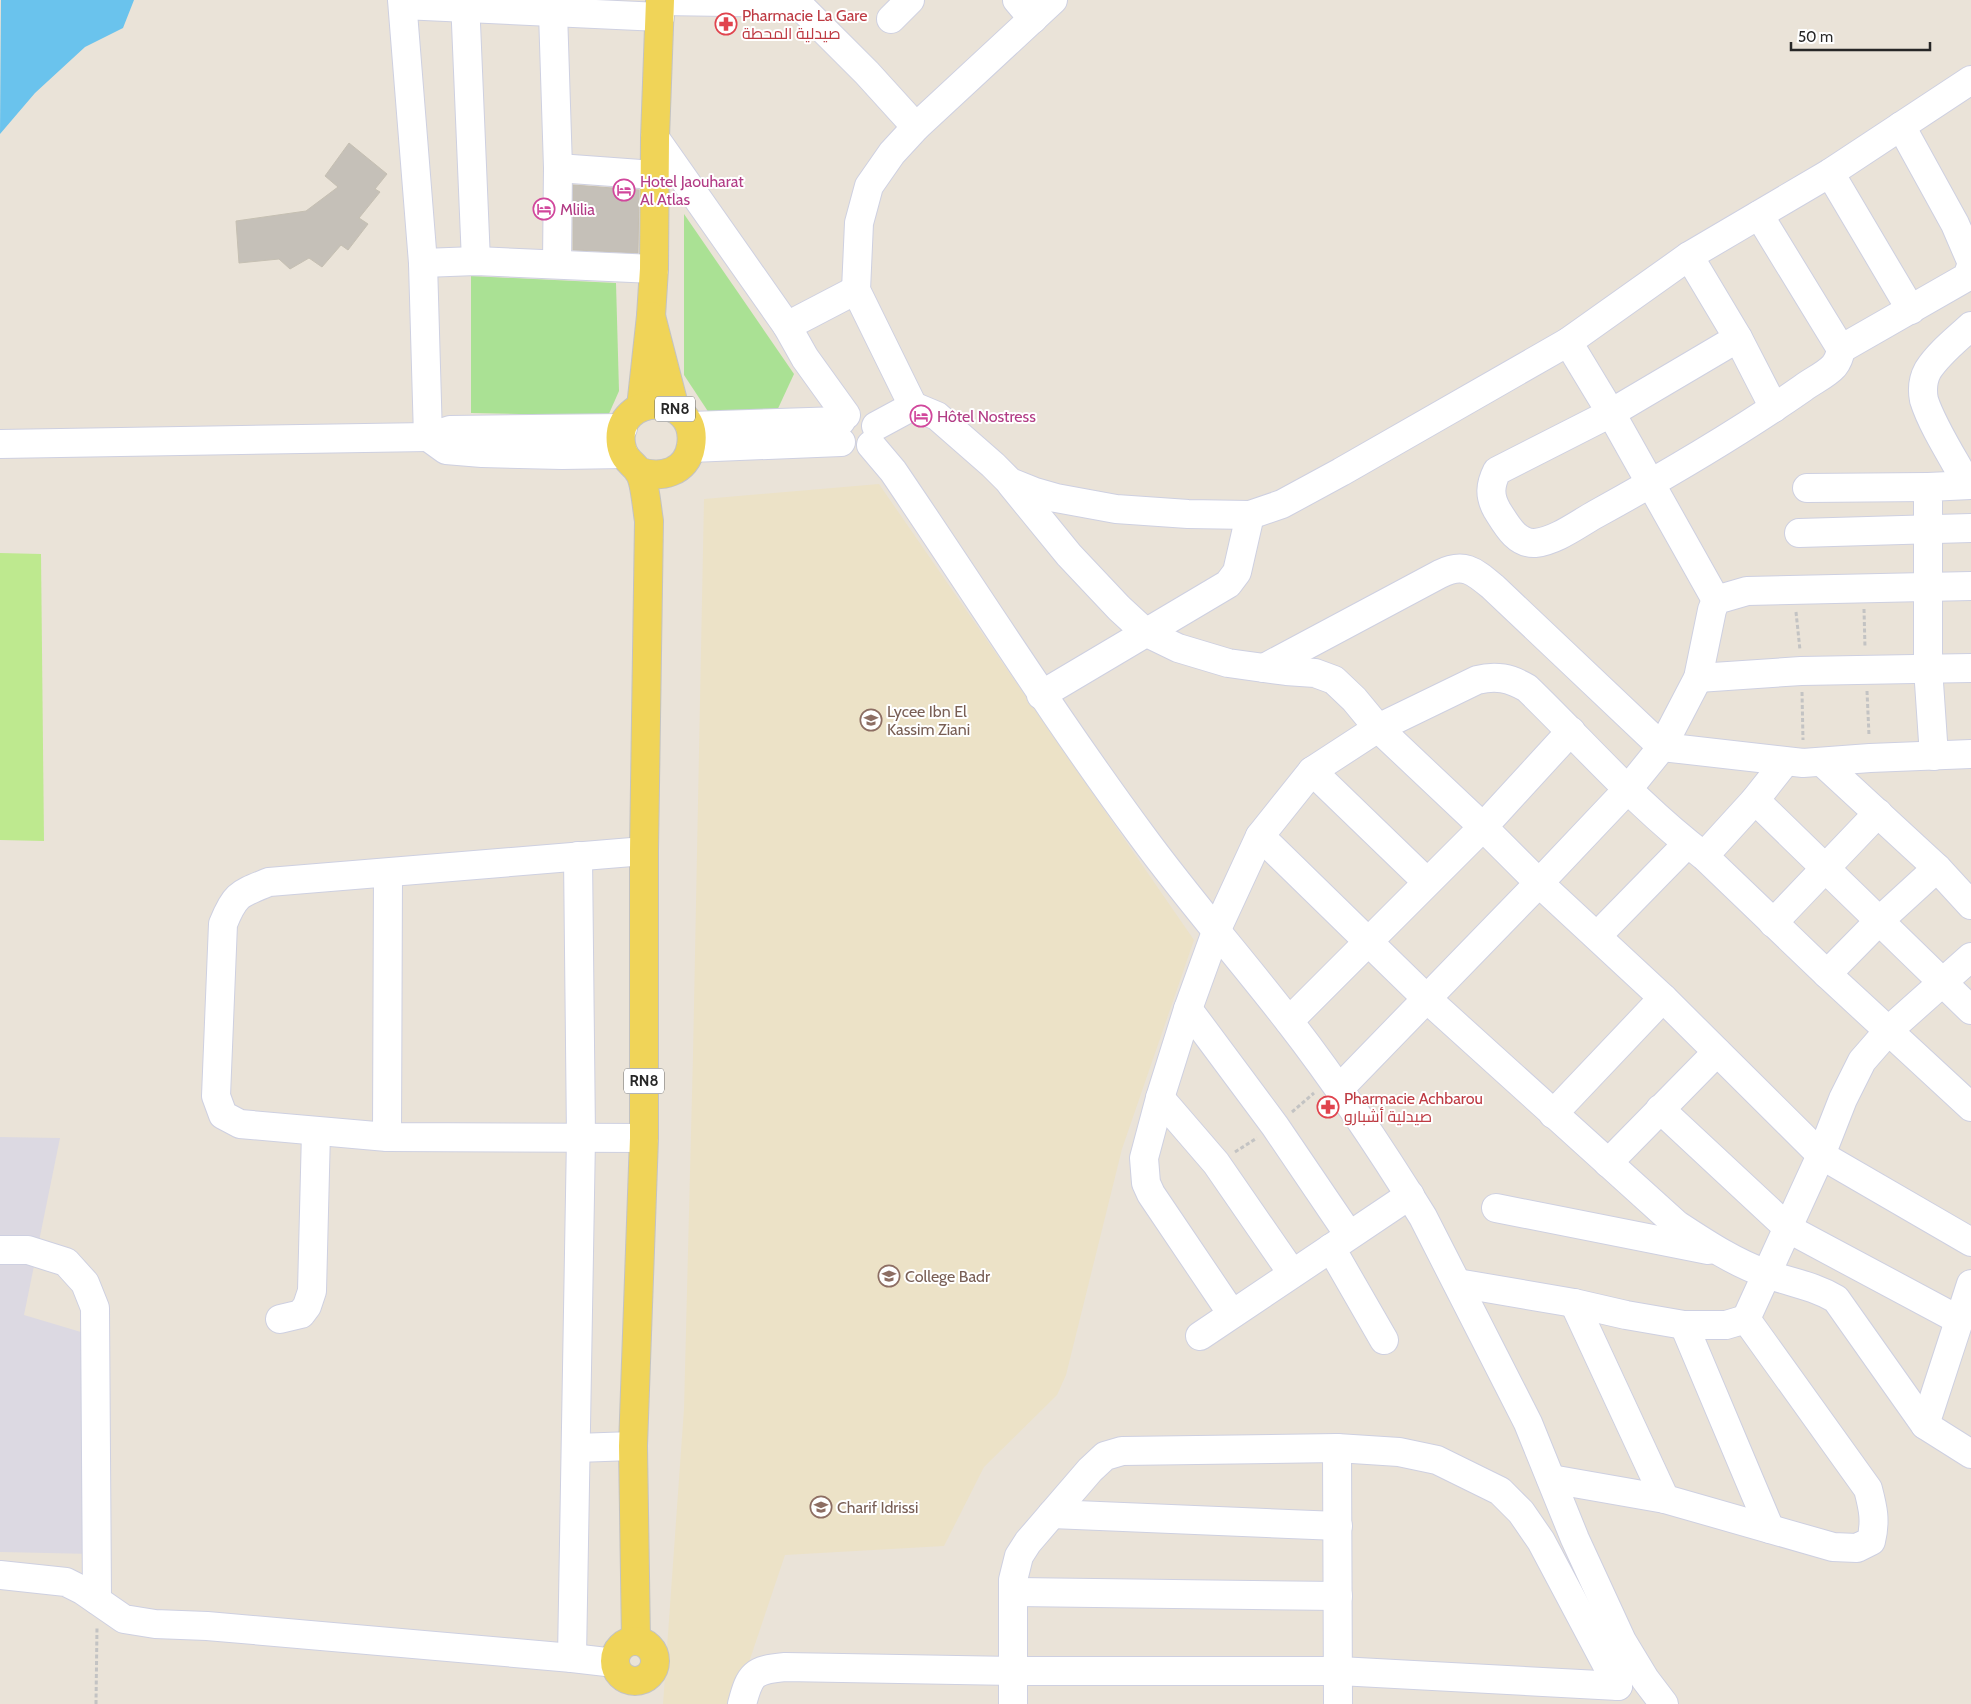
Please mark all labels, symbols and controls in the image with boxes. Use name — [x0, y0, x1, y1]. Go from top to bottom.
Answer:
place label: Pharmacie La Gare صيدلية المحطة — [742, 6, 867, 43]
pharmacy icon: Pharmacie La Gare صيدلية المحطة — [714, 12, 738, 36]
scale bar — [1791, 20, 1930, 52]
text: 50 m — [1798, 28, 1833, 46]
place label: Hotel Jaouharat Al Atlas — [640, 172, 744, 209]
hotel icon: Hotel Jaouharat Al Atlas — [612, 178, 636, 202]
hotel icon: Mlilia — [532, 197, 556, 221]
place label: Mlilia — [560, 200, 595, 219]
road number: RN8 — [655, 396, 695, 422]
hotel icon: Hôtel Nostress — [909, 404, 933, 428]
place label: Hôtel Nostress — [937, 407, 1036, 426]
place label: Lycee Ibn El Kassim Ziani — [887, 702, 970, 739]
school or university icon: Lycee Ibn El Kassim Ziani — [859, 708, 883, 732]
road number: RN8 — [624, 1068, 664, 1094]
place label: Pharmacie Achbarou صيدلية أشبارو — [1344, 1089, 1483, 1126]
pharmacy icon: Pharmacie Achbarou صيدلية أشبارو — [1316, 1095, 1340, 1119]
school or university icon: College Badr — [877, 1264, 901, 1288]
place label: College Badr — [905, 1267, 991, 1286]
school or university icon: Charif Idrissi — [809, 1495, 833, 1519]
place label: Charif Idrissi — [837, 1498, 918, 1517]

